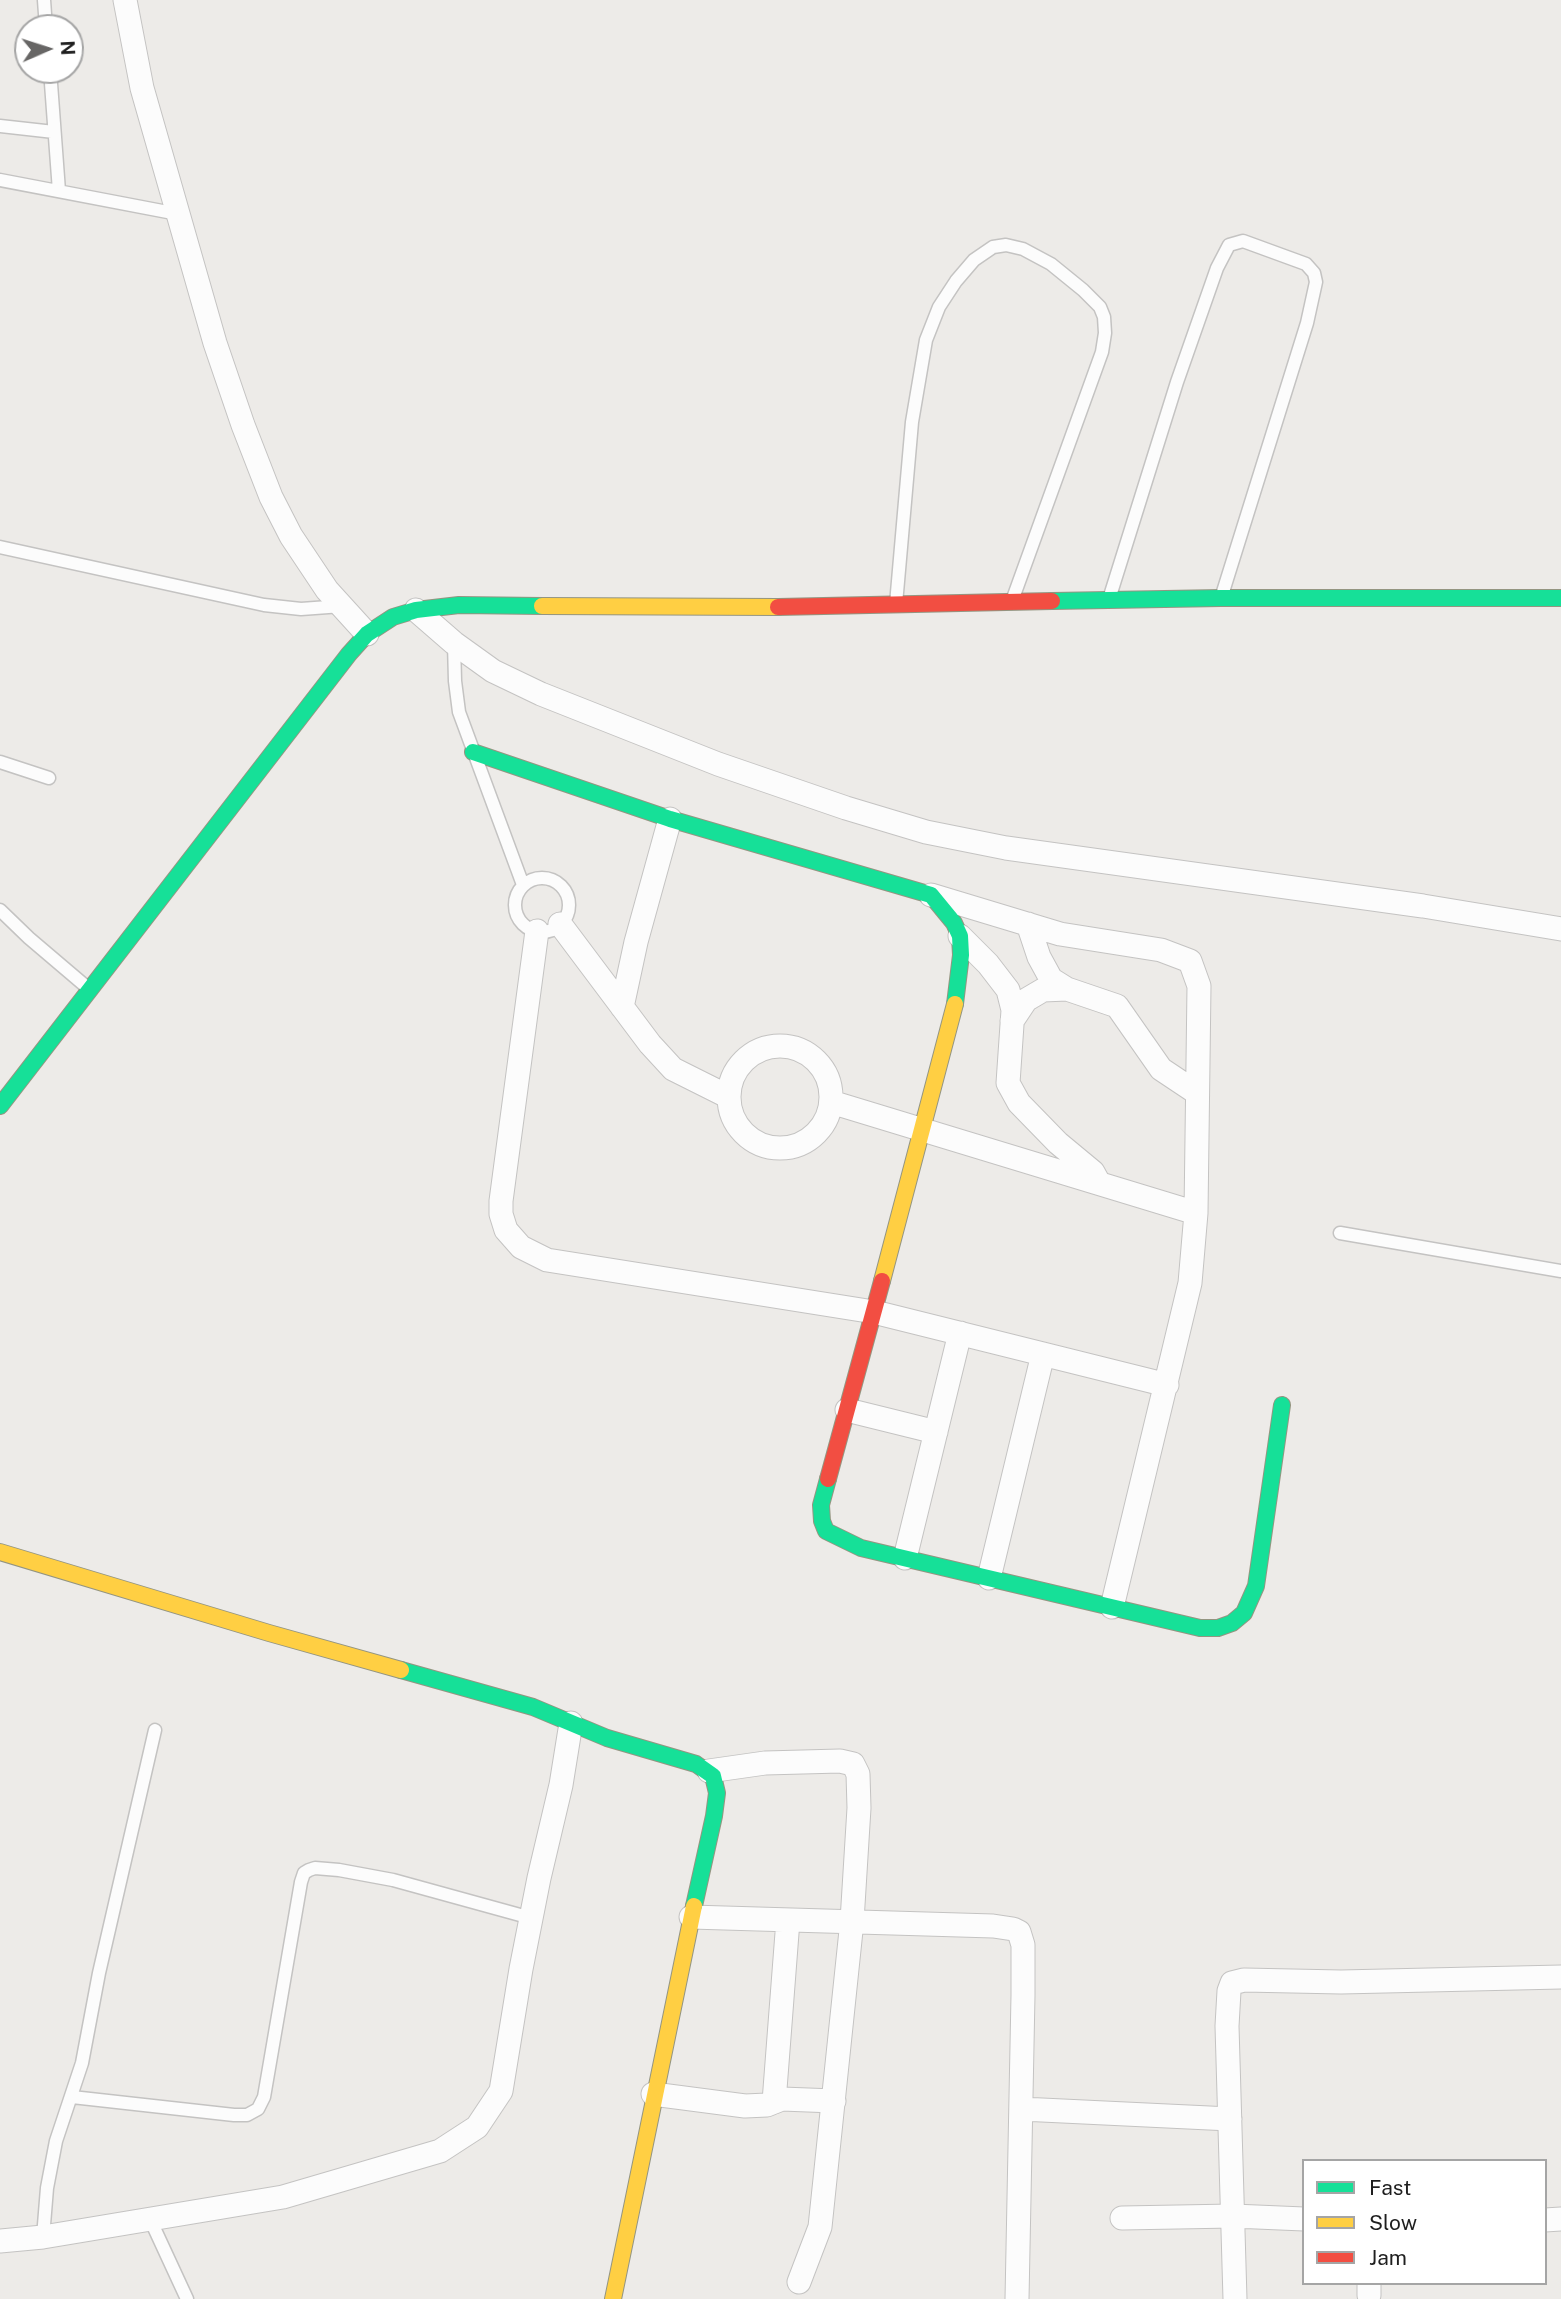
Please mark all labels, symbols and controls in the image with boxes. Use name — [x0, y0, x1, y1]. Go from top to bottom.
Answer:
north arrow — [14, 14, 84, 84]
text: N — [57, 40, 79, 56]
legend — [1302, 2159, 1547, 2285]
text: Fast — [1369, 2175, 1411, 2200]
text: Slow — [1369, 2210, 1417, 2235]
text: Jam — [1369, 2245, 1407, 2270]

